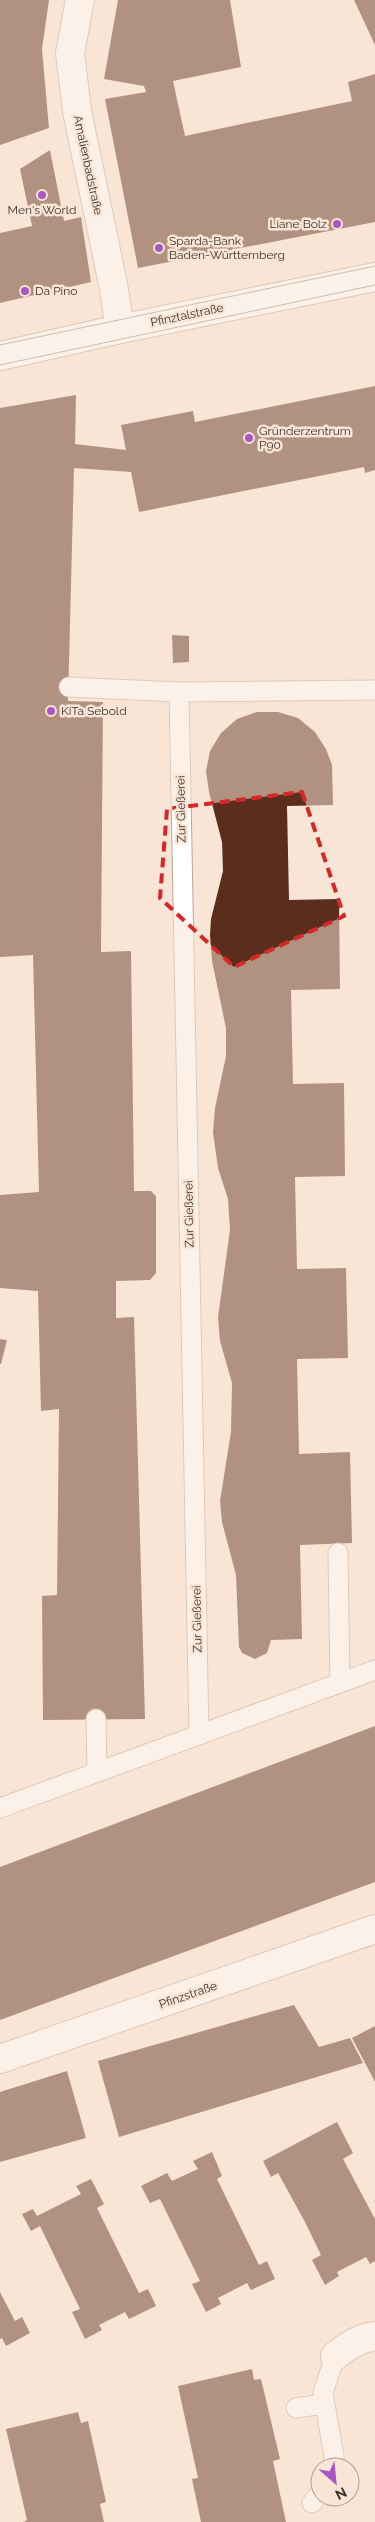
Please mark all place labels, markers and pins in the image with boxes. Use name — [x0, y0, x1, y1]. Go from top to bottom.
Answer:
marker: Men's World — [36, 189, 48, 201]
place label: Men's World — [8, 203, 76, 217]
place label: Liane Bolz — [269, 217, 327, 231]
marker: Liane Bolz — [331, 218, 343, 230]
place label: Sparda-Bank Baden-Württemberg — [169, 234, 285, 262]
marker: Sparda-Bank Baden-Württemberg — [153, 242, 165, 254]
place label: Da Pino — [35, 284, 77, 298]
marker: Da Pino — [19, 285, 31, 297]
place label: Gründerzentrum P90 — [259, 424, 351, 452]
marker: Gründerzentrum P90 — [243, 432, 255, 444]
place label: KiTa Sebold — [61, 704, 127, 718]
marker: KiTa Sebold — [45, 705, 57, 717]

